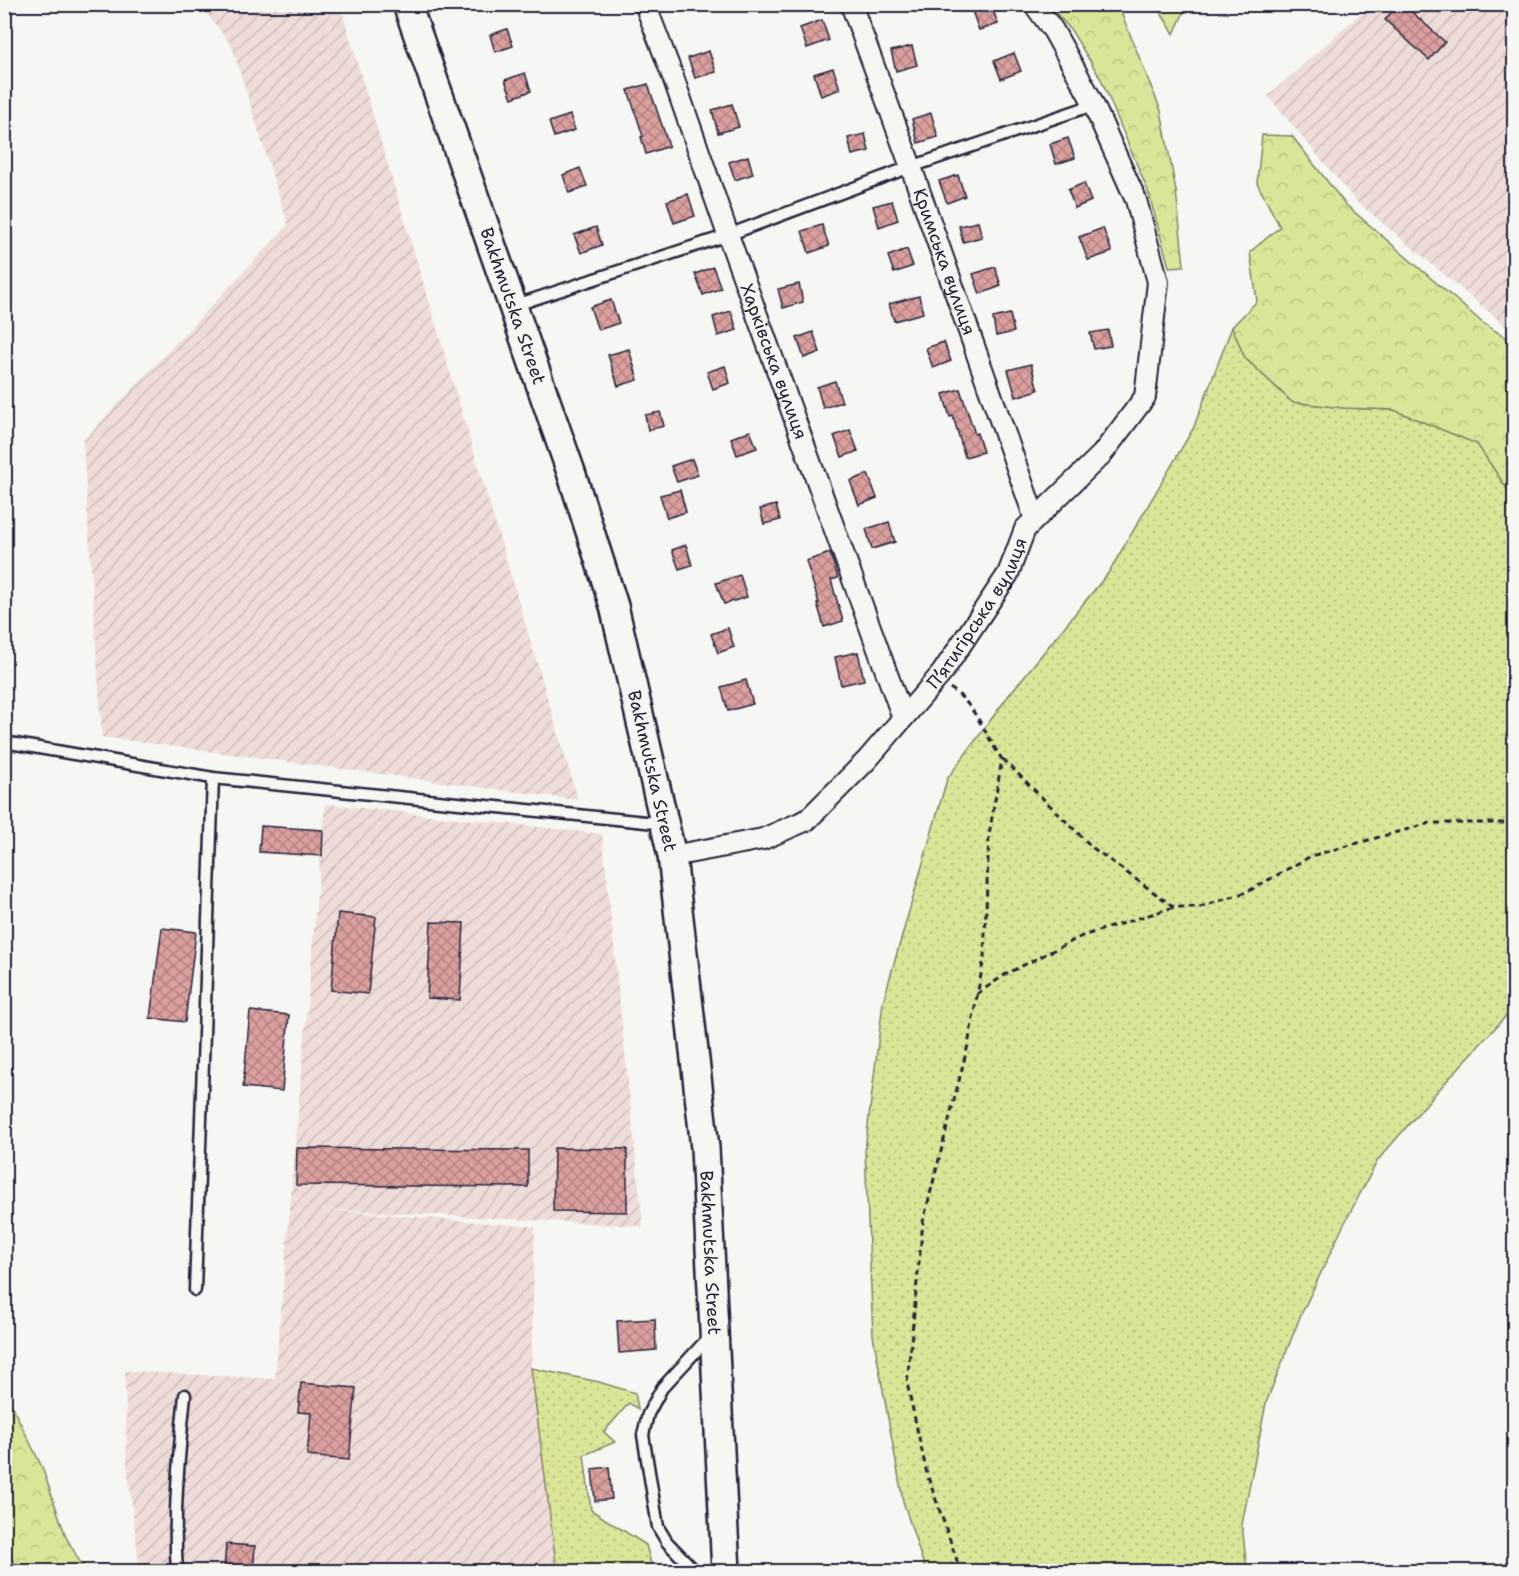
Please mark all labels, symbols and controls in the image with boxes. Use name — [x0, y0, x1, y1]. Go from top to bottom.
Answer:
street label: Кримська вулиця — [907, 185, 981, 338]
street label: Bakhmutska Street — [474, 224, 551, 388]
street label: Харківська вулиця — [735, 280, 813, 442]
street label: П’ятигірська вулиця — [921, 534, 1033, 694]
street label: Bakhmutska Street — [622, 688, 683, 854]
street label: Bakhmutska Street — [694, 1170, 726, 1336]

